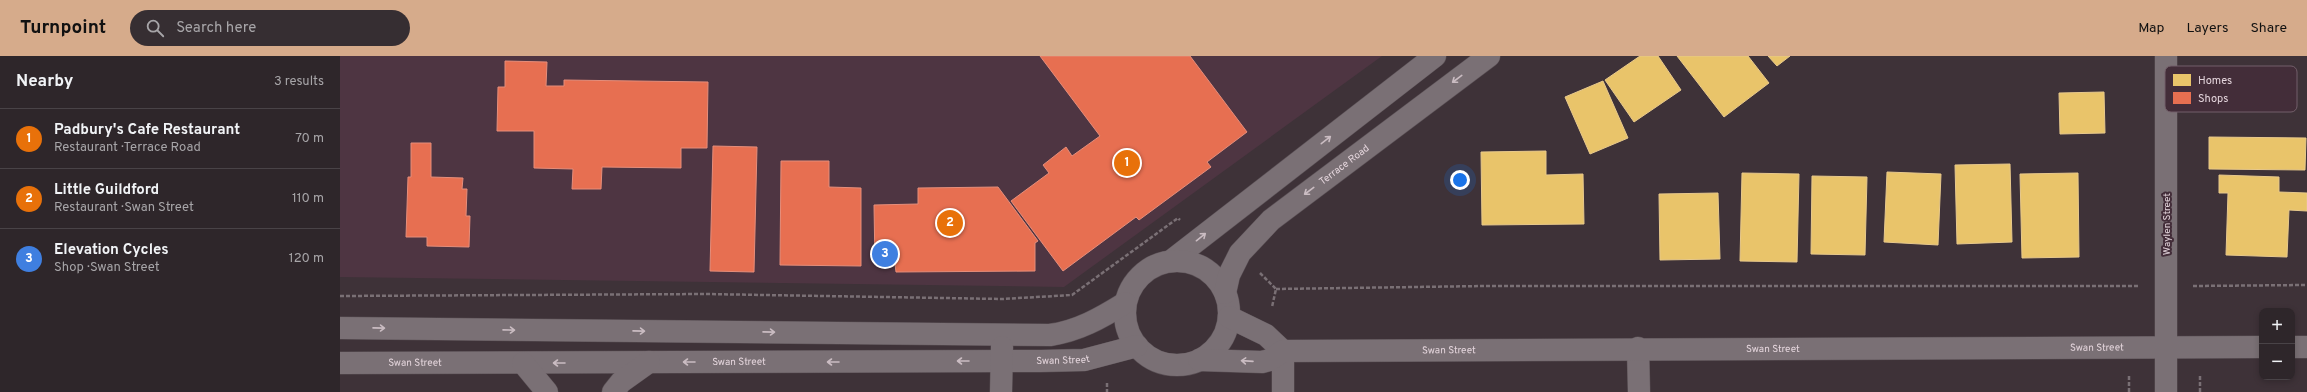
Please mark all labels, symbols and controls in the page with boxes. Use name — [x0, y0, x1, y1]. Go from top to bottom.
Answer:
search box — [130, 10, 410, 46]
text: Turnpoint — [20, 16, 106, 40]
icon: search — [144, 17, 166, 39]
text: Search here — [176, 19, 256, 38]
text: Map — [2138, 20, 2164, 37]
text: Layers — [2186, 20, 2228, 37]
text: Share — [2250, 20, 2287, 37]
legend — [2165, 66, 2297, 112]
text: Nearby — [16, 71, 73, 93]
text: 3 results — [274, 74, 324, 90]
text: Homes — [2198, 74, 2232, 88]
one-way arrow — [1452, 75, 1463, 84]
text: Shops — [2198, 92, 2228, 106]
text: Padbury's Cafe Restaurant — [54, 121, 240, 140]
text: 1 — [26, 131, 32, 147]
text: 70 m — [295, 131, 324, 147]
one-way arrow — [1321, 136, 1332, 144]
text: Restaurant · Terrace Road — [54, 140, 201, 156]
street label: Terrace Road — [1317, 142, 1372, 188]
pin: 1 — [1114, 148, 1140, 178]
your location — [1450, 170, 1470, 190]
text: Little Guildford — [54, 181, 159, 200]
one-way arrow — [1303, 187, 1314, 196]
text: 2 — [25, 191, 33, 207]
text: 110 m — [292, 191, 324, 207]
street label: Waylen Street — [2161, 193, 2174, 255]
text: Restaurant · Swan Street — [54, 200, 194, 216]
pin: 2 — [937, 208, 963, 238]
one-way arrow — [1196, 233, 1207, 241]
pin: 3 — [872, 239, 898, 269]
text: Elevation Cycles — [54, 241, 169, 260]
text: 3 — [25, 251, 33, 267]
text: 120 m — [289, 251, 324, 267]
text: Shop · Swan Street — [54, 260, 160, 276]
map controls — [2259, 308, 2295, 380]
button: + — [2259, 308, 2295, 344]
one-way arrow — [372, 324, 385, 332]
one-way arrow — [502, 326, 515, 333]
one-way arrow — [632, 327, 645, 335]
one-way arrow — [762, 328, 775, 336]
street label: Swan Street — [2070, 341, 2124, 354]
street label: Swan Street — [1746, 342, 1800, 356]
street label: Swan Street — [1422, 344, 1476, 357]
button: − — [2259, 344, 2295, 380]
street label: Swan Street — [1036, 352, 1091, 368]
street label: Swan Street — [712, 355, 766, 368]
street label: Swan Street — [388, 356, 442, 369]
one-way arrow — [957, 357, 970, 365]
one-way arrow — [1241, 357, 1254, 364]
one-way arrow — [683, 358, 696, 366]
one-way arrow — [827, 358, 840, 366]
one-way arrow — [553, 359, 566, 367]

